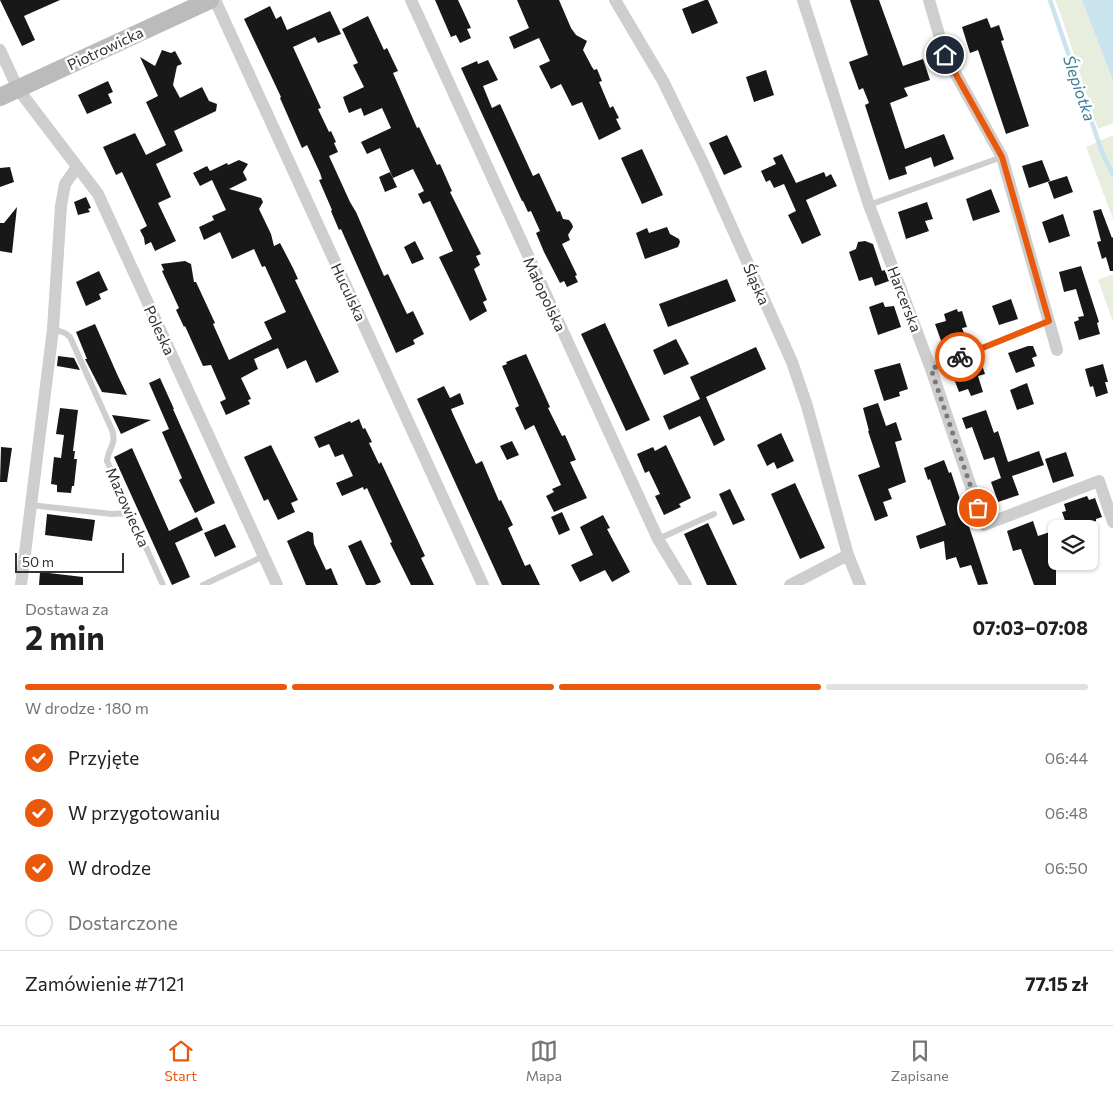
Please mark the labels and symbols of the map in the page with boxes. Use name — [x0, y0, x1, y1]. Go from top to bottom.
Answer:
street label: Piotrowicka — [64, 23, 146, 73]
pin — [924, 34, 966, 76]
water label: Ślepiotka — [1060, 53, 1100, 123]
street label: Małopolska — [520, 254, 570, 334]
street label: Huculska — [328, 260, 370, 324]
street label: Śląska — [740, 260, 775, 307]
street label: Harcerska — [884, 264, 926, 334]
street label: Poleska — [141, 302, 179, 358]
courier — [935, 332, 985, 382]
street label: Mazowiecka — [102, 464, 154, 550]
pin — [957, 487, 999, 529]
scale bar — [15, 550, 124, 573]

